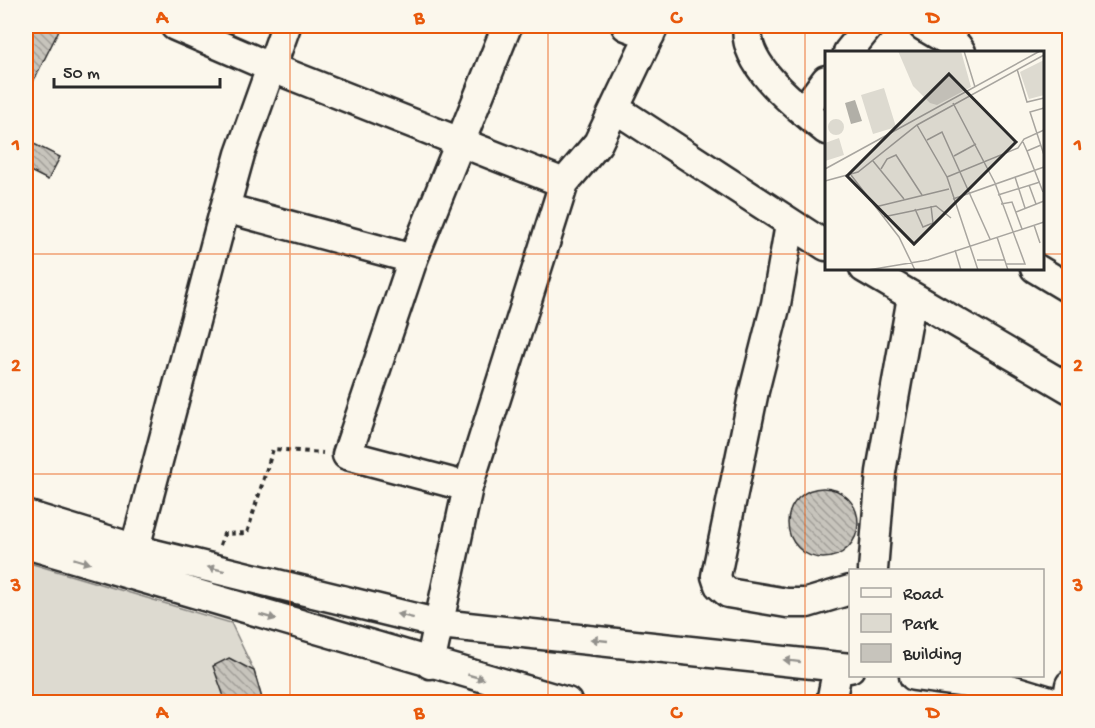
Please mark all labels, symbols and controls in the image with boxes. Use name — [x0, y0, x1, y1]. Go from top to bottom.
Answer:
text: A — [155, 8, 170, 31]
text: B — [413, 8, 425, 31]
text: C — [670, 8, 684, 31]
text: D — [924, 8, 940, 31]
scale bar — [54, 51, 220, 89]
inset map — [825, 51, 1044, 270]
text: 50 m — [63, 64, 100, 85]
text: 1 — [11, 135, 20, 158]
text: 1 — [1073, 135, 1082, 158]
text: 2 — [11, 356, 21, 379]
text: 2 — [1073, 356, 1083, 379]
one-way arrow — [73, 557, 91, 566]
one-way arrow — [207, 564, 225, 574]
legend — [849, 569, 1044, 677]
text: 3 — [10, 576, 21, 599]
text: 3 — [1072, 576, 1083, 599]
text: Road — [903, 585, 944, 606]
one-way arrow — [396, 611, 415, 621]
one-way arrow — [259, 613, 277, 622]
text: Park — [902, 615, 939, 636]
one-way arrow — [589, 635, 608, 645]
text: Building — [902, 645, 962, 666]
one-way arrow — [783, 656, 802, 666]
one-way arrow — [467, 673, 485, 682]
text: A — [155, 703, 170, 726]
text: B — [413, 703, 425, 726]
text: C — [670, 703, 684, 726]
text: D — [924, 703, 940, 726]

